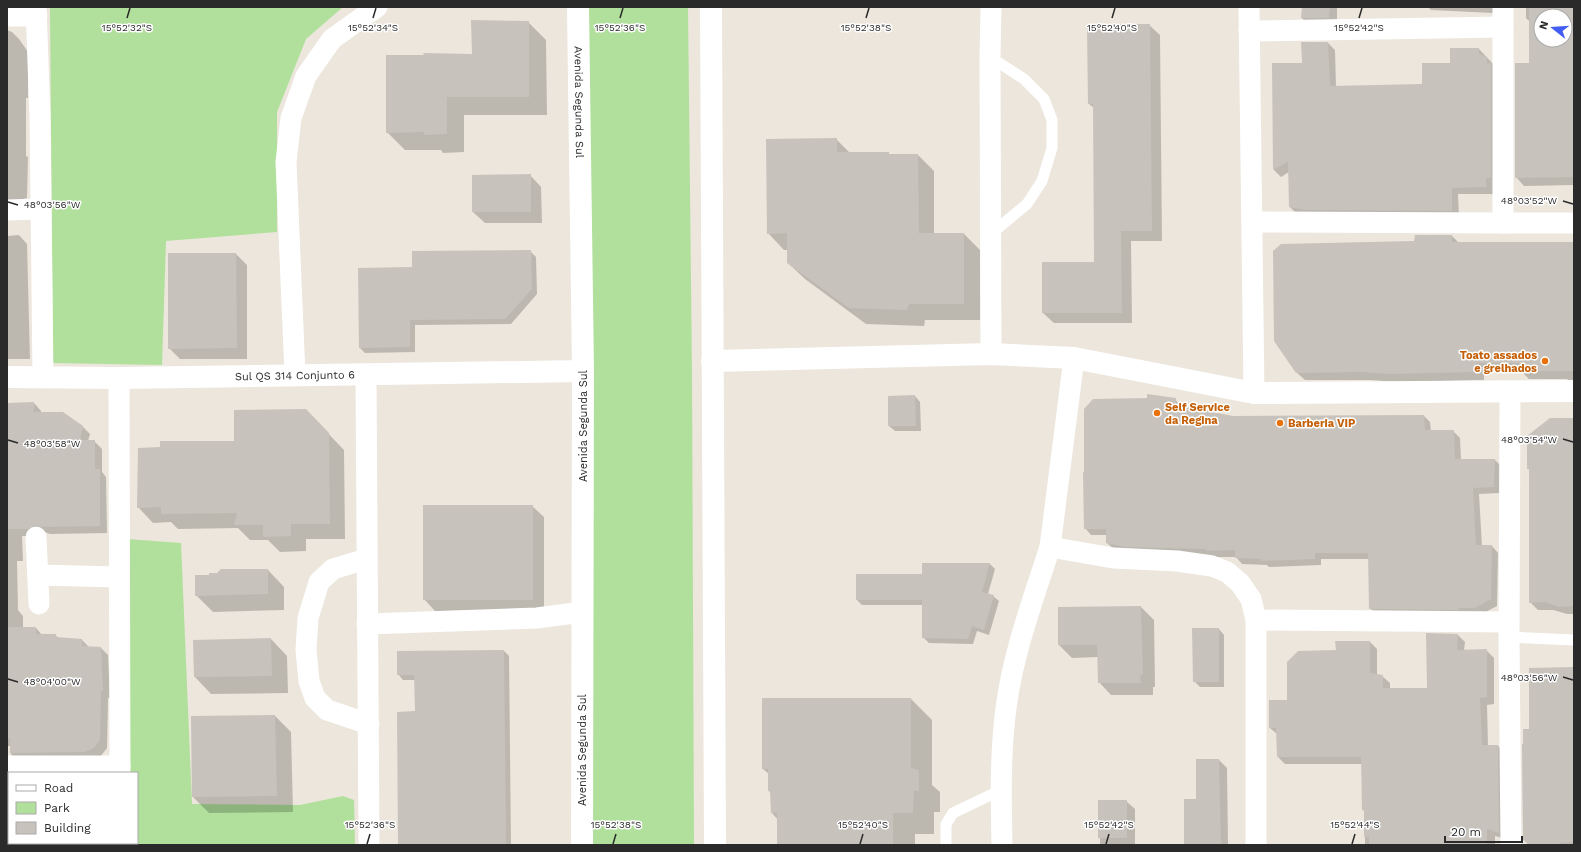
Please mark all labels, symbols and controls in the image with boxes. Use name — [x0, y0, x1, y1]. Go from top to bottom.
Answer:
north arrow — [1533, 8, 1573, 48]
text: N — [1537, 19, 1551, 31]
text: 15°52'32"S — [102, 22, 152, 33]
text: 15°52'34"S — [348, 22, 398, 33]
text: 15°52'36"S — [595, 22, 645, 33]
text: 15°52'38"S — [841, 22, 891, 33]
text: 15°52'40"S — [1087, 22, 1137, 33]
text: 15°52'42"S — [1334, 22, 1384, 33]
street label: Avenida Segunda Sul — [572, 46, 587, 159]
text: 48°03'52"W — [1501, 195, 1558, 206]
text: 48°03'56"W — [24, 199, 81, 210]
place label: Toato assados e grelhados — [1460, 349, 1537, 375]
marker: Toato assados e grelhados — [1540, 356, 1550, 366]
street label: Sul QS 314 Conjunto 6 — [235, 368, 355, 383]
street label: Avenida Segunda Sul — [577, 369, 590, 482]
place label: Self Service da Regina — [1165, 401, 1230, 427]
marker: Self Service da Regina — [1152, 408, 1162, 418]
place label: Barberia VIP — [1288, 417, 1355, 430]
marker: Barberia VIP — [1275, 418, 1285, 428]
text: 48°03'54"W — [1501, 434, 1557, 445]
text: 48°03'58"W — [24, 438, 81, 449]
text: 48°03'56"W — [1501, 672, 1558, 683]
text: 48°04'00"W — [23, 676, 81, 687]
street label: Avenida Segunda Sul — [576, 693, 589, 806]
legend — [8, 772, 138, 844]
text: Road — [44, 781, 73, 795]
text: Park — [44, 801, 70, 815]
scale bar — [1445, 818, 1522, 844]
text: 15°52'36"S — [345, 819, 395, 830]
text: 15°52'38"S — [591, 819, 641, 830]
text: 15°52'40"S — [838, 819, 888, 830]
text: 15°52'42"S — [1084, 819, 1134, 830]
text: 15°52'44"S — [1330, 819, 1380, 830]
text: Building — [44, 821, 91, 835]
text: 20 m — [1451, 825, 1481, 839]

